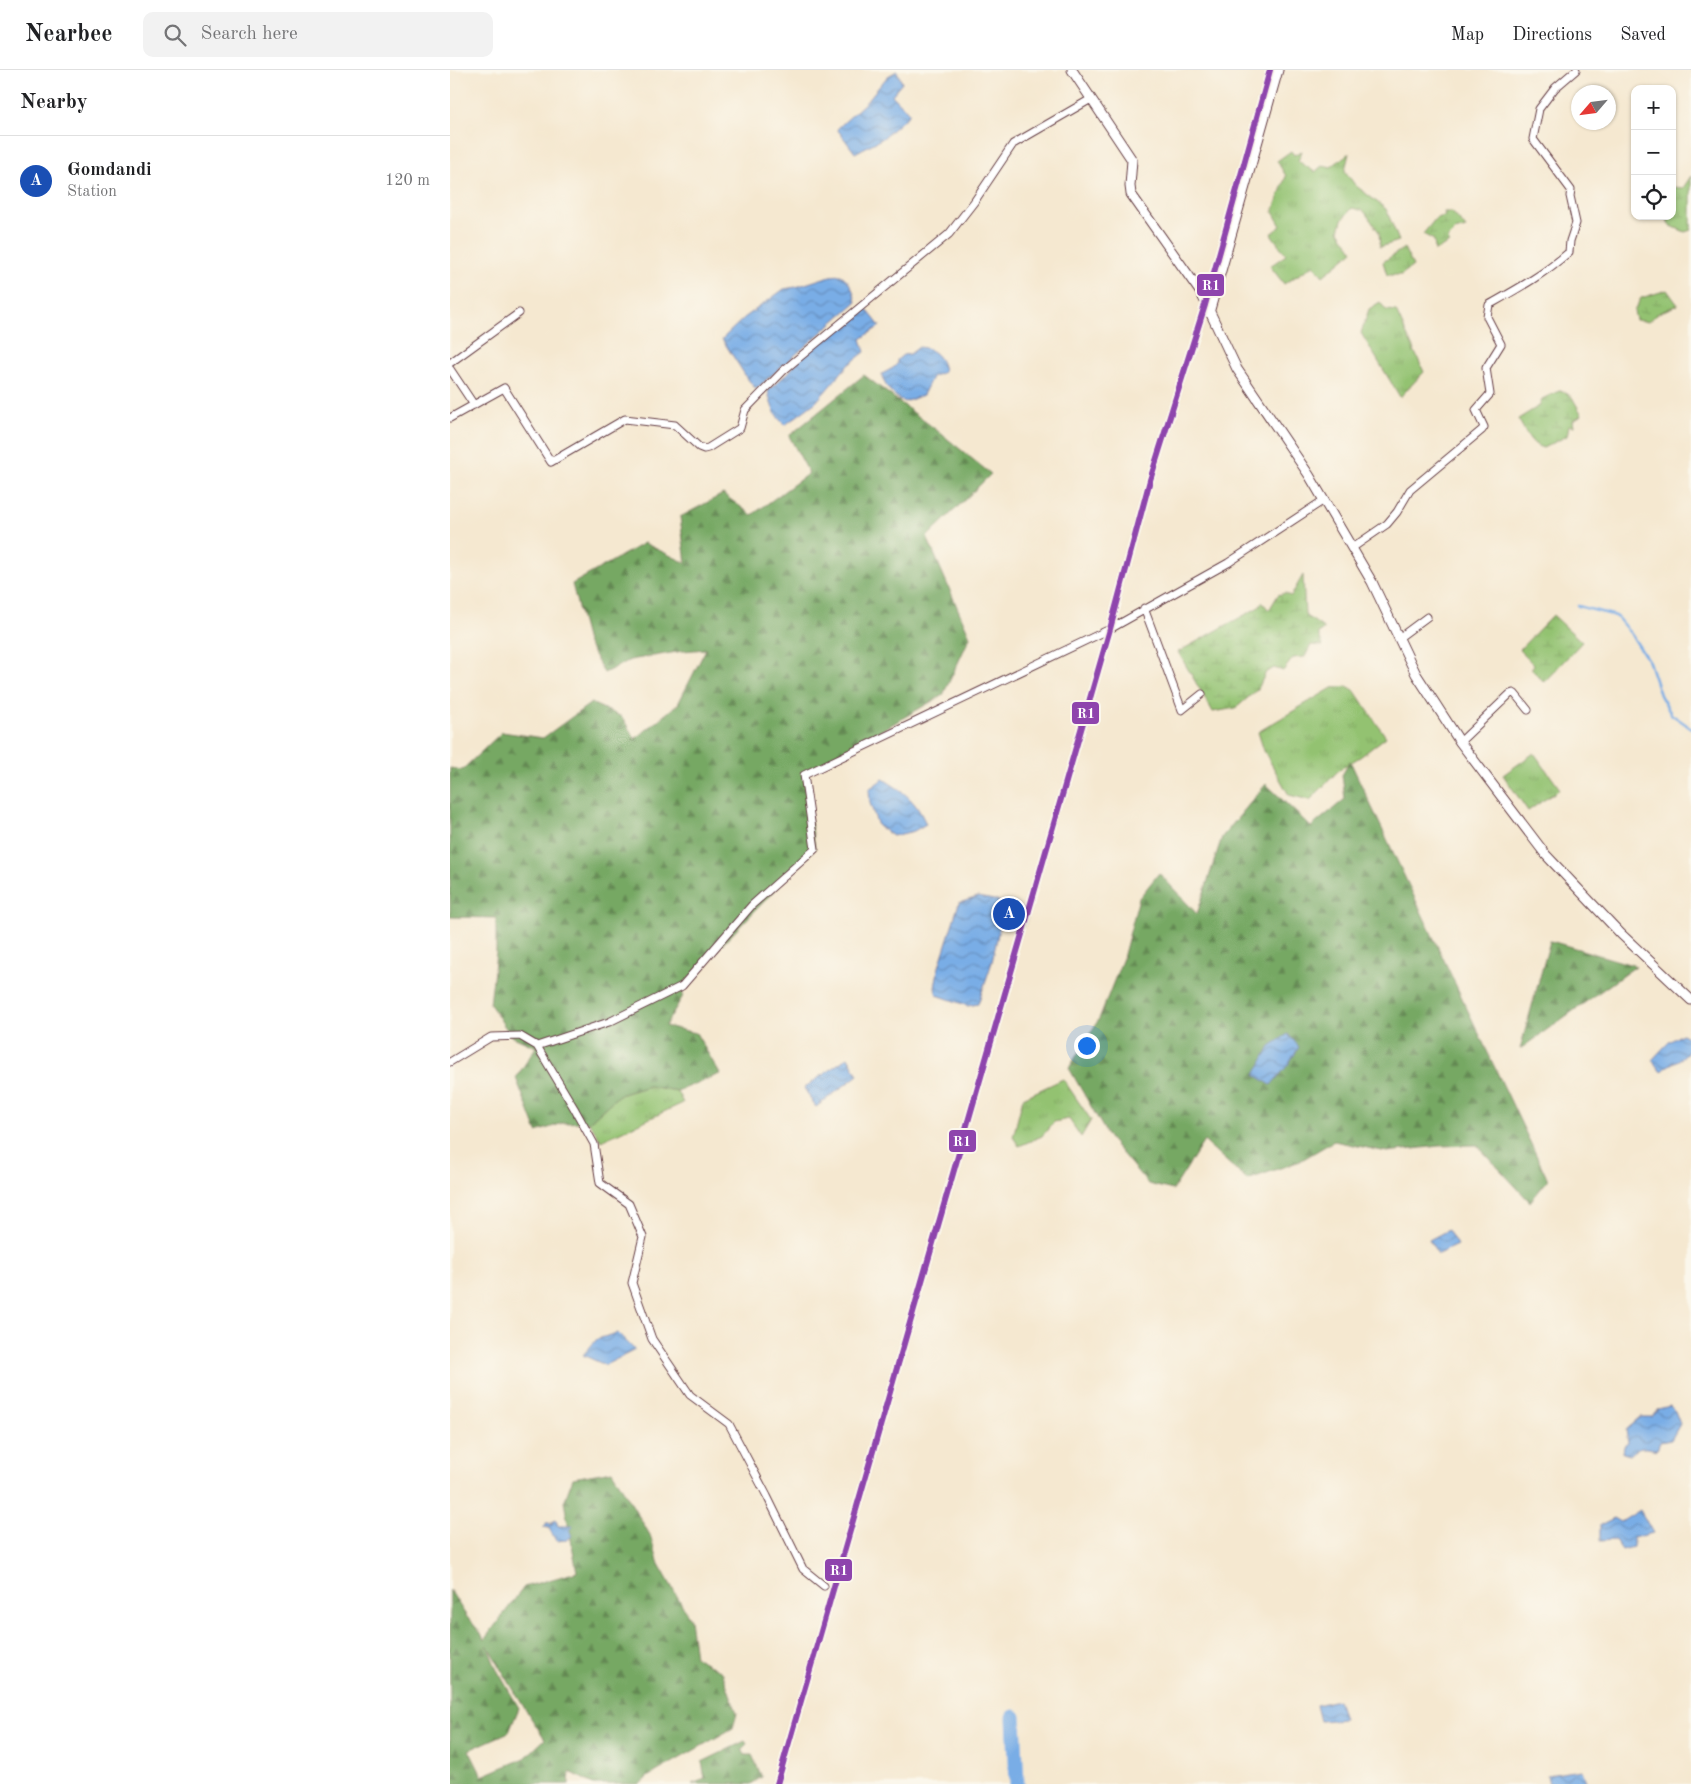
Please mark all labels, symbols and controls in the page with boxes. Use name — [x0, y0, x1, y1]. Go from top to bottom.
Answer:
search box — [143, 12, 493, 57]
icon: search — [161, 21, 189, 49]
text: Nearbee — [25, 23, 113, 47]
text: Search here — [201, 25, 298, 44]
text: Map — [1451, 26, 1484, 44]
text: Directions — [1512, 26, 1592, 44]
text: Saved — [1620, 26, 1666, 44]
north arrow — [1571, 85, 1616, 130]
map controls — [1631, 85, 1676, 220]
button: + — [1631, 85, 1676, 130]
text: Nearby — [20, 92, 88, 113]
button: − — [1631, 130, 1676, 175]
text: Gomdandi — [67, 161, 152, 180]
text: A — [30, 173, 42, 189]
text: 120 m — [385, 173, 430, 189]
button: locate — [1631, 175, 1676, 220]
text: Station — [67, 184, 117, 200]
line badge: R1 — [1196, 273, 1225, 297]
text: R1 — [1202, 279, 1220, 293]
line badge: R1 — [1071, 701, 1100, 725]
text: R1 — [1077, 707, 1095, 721]
pin: A — [993, 895, 1025, 933]
your location — [1074, 1033, 1100, 1059]
line badge: R1 — [948, 1129, 977, 1153]
text: R1 — [953, 1135, 971, 1149]
line badge: R1 — [824, 1558, 853, 1582]
text: R1 — [830, 1564, 848, 1578]

